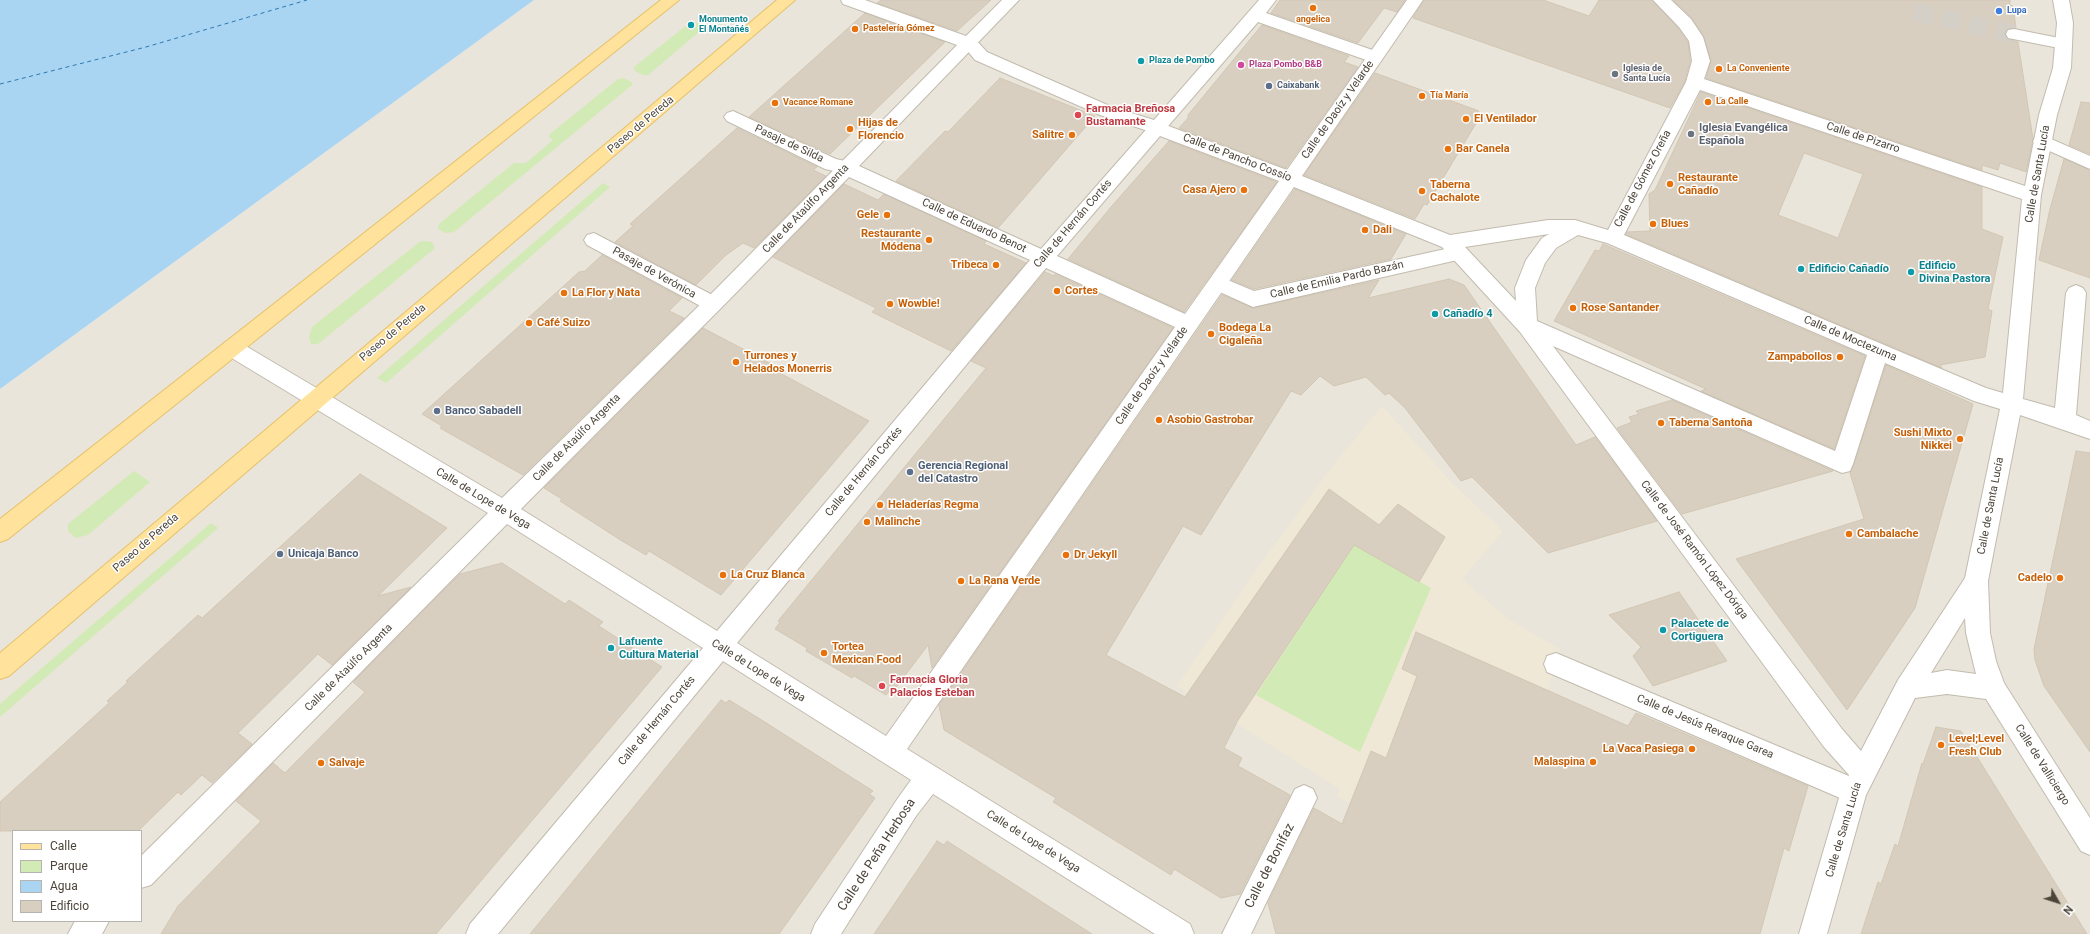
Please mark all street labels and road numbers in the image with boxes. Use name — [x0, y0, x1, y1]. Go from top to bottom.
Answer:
street label: Calle de Daoíz y Velarde — [1299, 58, 1377, 162]
street label: Paseo de Pereda — [605, 93, 677, 157]
street label: Calle de Pizarro — [1825, 120, 1901, 156]
street label: Pasaje de Silda — [752, 122, 826, 166]
street label: Calle de Santa Lucía — [2023, 124, 2053, 224]
street label: Calle de Gómez Oreña — [1612, 128, 1674, 230]
street label: Calle de Pancho Cossío — [1181, 131, 1293, 185]
street label: Calle de Ataúlfo Argenta — [760, 162, 852, 256]
street label: Calle de Hernán Cortés — [1031, 177, 1115, 271]
street label: Calle de Eduardo Benot — [920, 196, 1028, 256]
street label: Pasaje de Verónica — [610, 245, 698, 301]
street label: Calle de Emilia Pardo Bazán — [1269, 258, 1405, 302]
street label: Paseo de Pereda — [357, 301, 429, 365]
street label: Calle de Moctezuma — [1801, 313, 1899, 365]
street label: Calle de Daoíz y Velarde — [1113, 324, 1191, 428]
street label: Calle de Ataúlfo Argenta — [530, 391, 624, 485]
street label: Calle de Hernán Cortés — [823, 425, 905, 519]
street label: Calle de Santa Lucía — [1975, 456, 2007, 556]
street label: Calle de Lope de Vega — [433, 465, 533, 533]
street label: Calle de José Ramón López Dóriga — [1637, 478, 1751, 622]
street label: Paseo de Pereda — [111, 511, 181, 575]
street label: Calle de Ataúlfo Argenta — [302, 621, 396, 715]
street label: Calle de Lope de Vega — [709, 637, 807, 705]
street label: Calle de Hernán Cortés — [616, 674, 698, 768]
street label: Calle de Jesús Revaque Garea — [1635, 692, 1775, 762]
street label: Calle de Valliciergo — [2012, 722, 2072, 808]
street label: Calle de Santa Lucía — [1823, 781, 1865, 879]
street label: Calle de Peña Herbosa — [835, 796, 919, 914]
street label: Calle de Lope de Vega — [984, 808, 1082, 876]
street label: Calle de Bonifaz — [1242, 821, 1298, 911]

